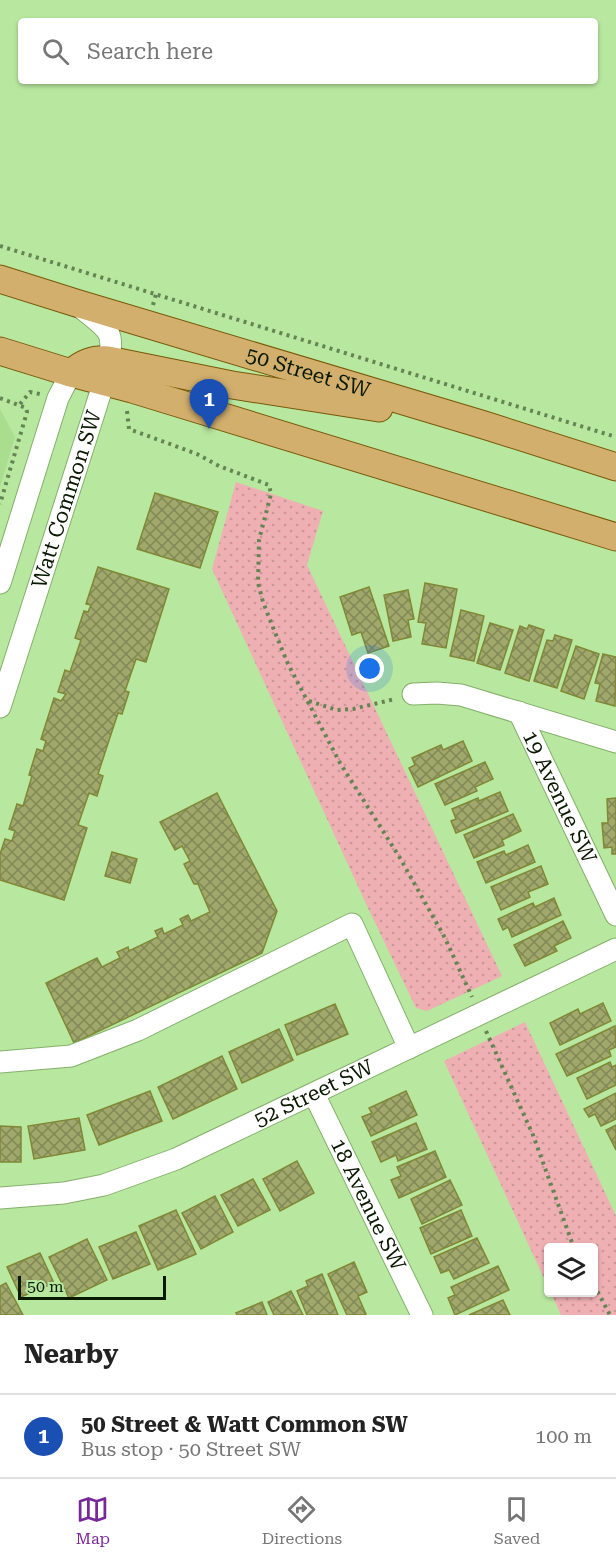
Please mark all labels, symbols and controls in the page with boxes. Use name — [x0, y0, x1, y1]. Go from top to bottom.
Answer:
search box — [18, 18, 598, 84]
icon: search — [39, 35, 72, 68]
text: Search here — [87, 39, 213, 64]
street label: 50 Street SW — [243, 342, 374, 403]
pin: 1 — [190, 380, 228, 429]
street label: Watt Common SW — [27, 407, 106, 591]
your location — [355, 654, 384, 683]
street label: 19 Avenue SW — [518, 727, 602, 867]
street label: 52 Street SW — [250, 1054, 377, 1132]
street label: 18 Avenue SW — [326, 1135, 411, 1275]
map controls — [544, 1243, 598, 1297]
button: layers — [544, 1243, 598, 1297]
scale bar — [18, 1273, 166, 1300]
text: 50 m — [27, 1277, 64, 1296]
text: Nearby — [24, 1339, 118, 1369]
text: 50 Street & Watt Common SW — [81, 1412, 408, 1437]
text: 1 — [38, 1424, 49, 1448]
text: 100 m — [535, 1424, 592, 1448]
text: Bus stop · 50 Street SW — [81, 1437, 301, 1461]
tab: Map — [76, 1493, 110, 1548]
tab: Directions — [262, 1493, 342, 1548]
tab: Saved — [494, 1493, 540, 1548]

